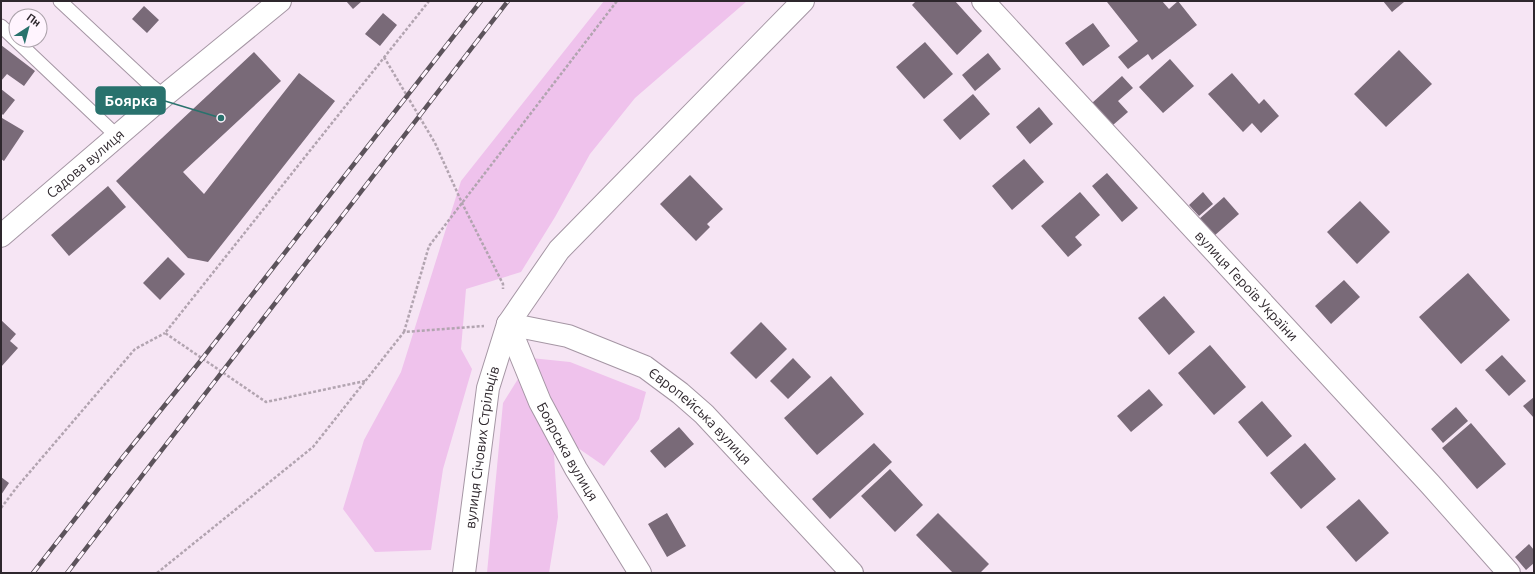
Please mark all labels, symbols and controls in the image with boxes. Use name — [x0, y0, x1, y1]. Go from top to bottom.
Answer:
north arrow — [8, 8, 48, 48]
text: Пн — [25, 11, 43, 29]
callout: Боярка — [96, 87, 165, 114]
text: Боярка — [105, 92, 157, 109]
street label: Садова вулиця — [43, 126, 127, 201]
street label: вулиця Героїв України — [1192, 227, 1301, 344]
street label: вулиця Січових Стрільців — [462, 364, 502, 530]
street label: Європейська вулиця — [645, 364, 755, 468]
street label: Боярська вулиця — [534, 400, 602, 504]

